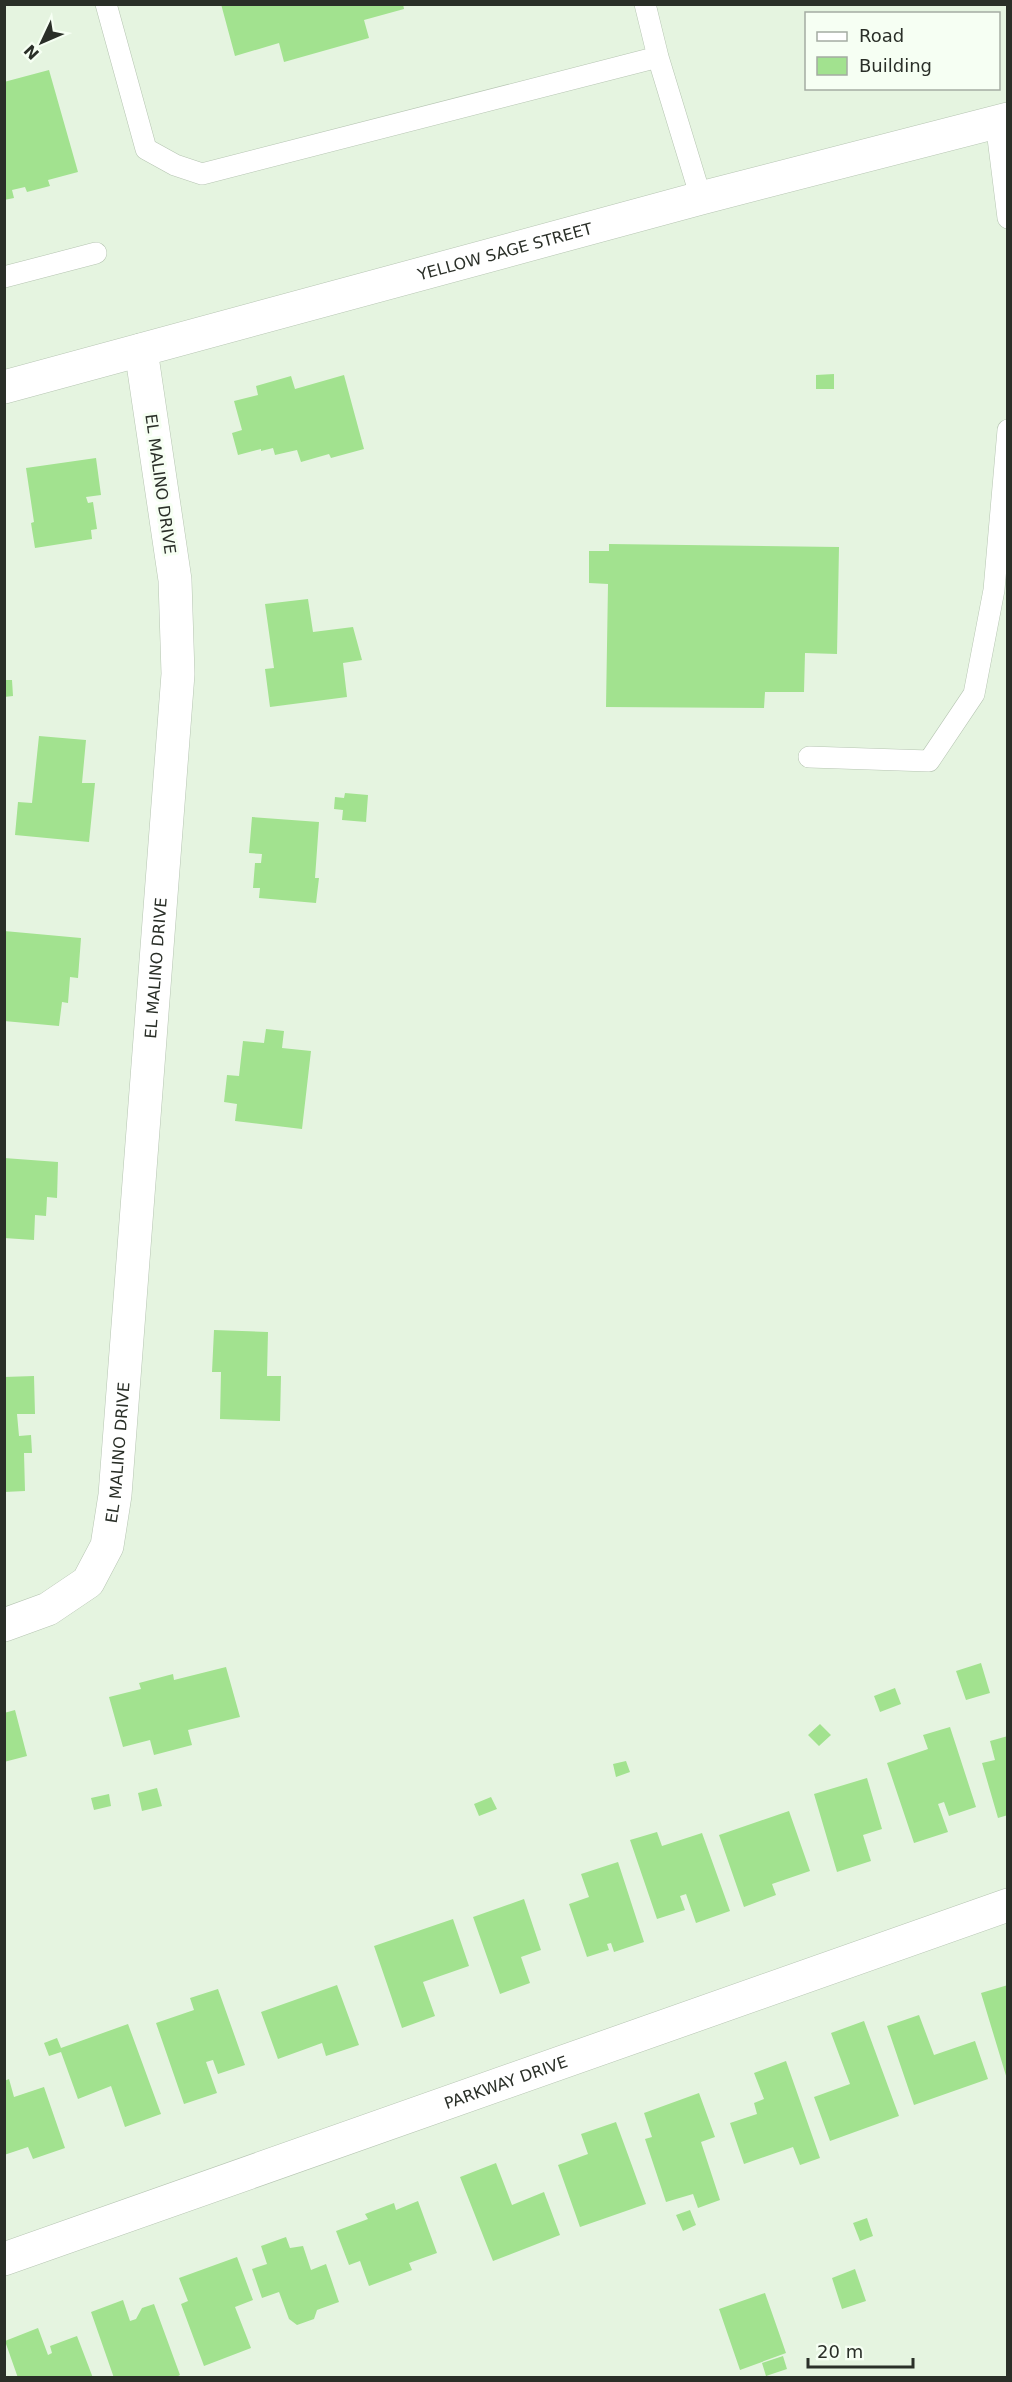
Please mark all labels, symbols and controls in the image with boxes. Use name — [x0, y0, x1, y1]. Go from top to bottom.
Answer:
north arrow — [12, 12, 72, 72]
legend — [805, 12, 1000, 90]
text: Road — [859, 25, 904, 46]
text: N — [20, 41, 43, 63]
text: Building — [859, 55, 932, 76]
street label: YELLOW SAGE STREET — [415, 219, 595, 285]
street label: EL MALINO DRIVE — [141, 413, 180, 555]
street label: EL MALINO DRIVE — [141, 897, 171, 1039]
street label: EL MALINO DRIVE — [102, 1381, 134, 1524]
street label: PARKWAY DRIVE — [442, 2052, 570, 2113]
scale bar — [808, 2331, 913, 2369]
text: 20 m — [817, 2341, 863, 2362]

